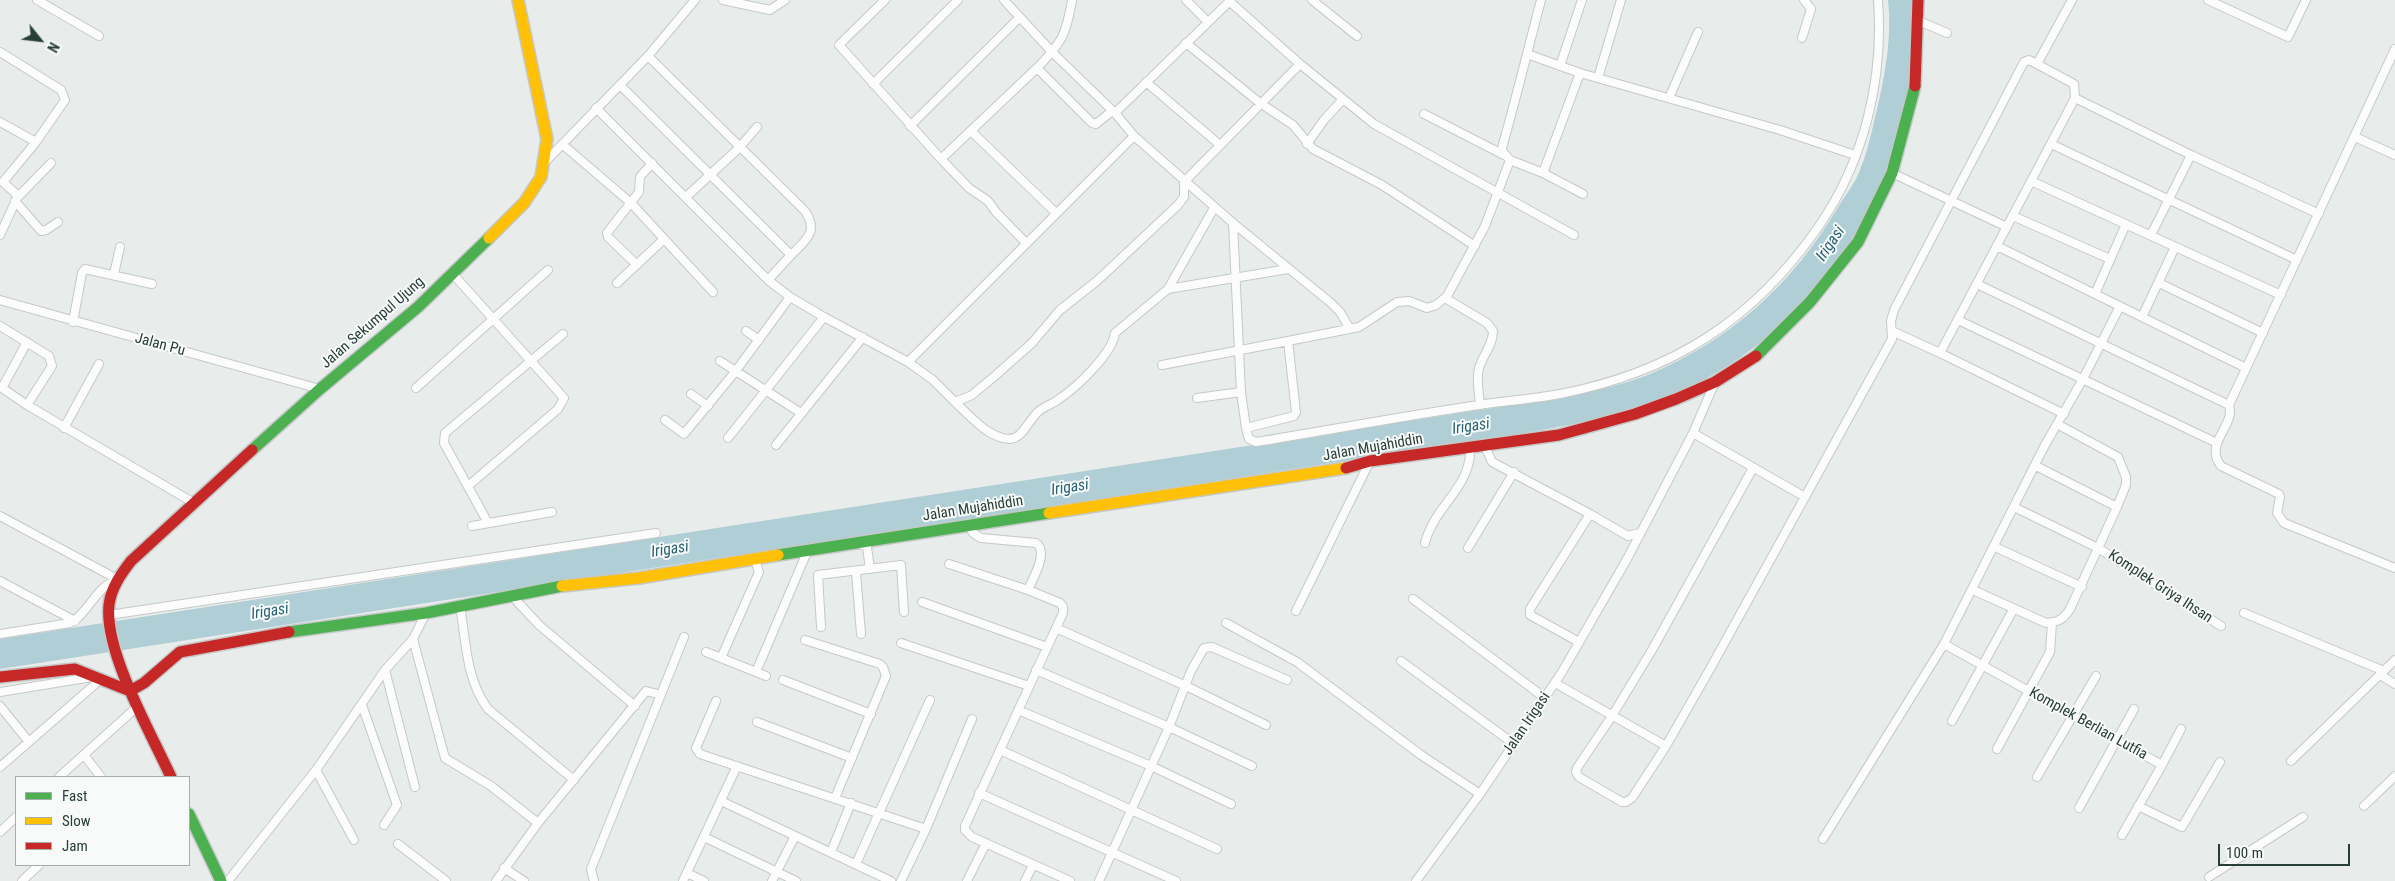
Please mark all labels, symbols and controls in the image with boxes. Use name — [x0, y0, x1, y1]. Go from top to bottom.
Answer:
north arrow — [15, 15, 65, 65]
text: N — [44, 40, 62, 55]
water label: Irigasi — [1812, 223, 1850, 265]
street label: Jalan Sekumpul Ujung — [318, 273, 428, 373]
street label: Jalan Pu — [133, 330, 187, 360]
water label: Irigasi — [1451, 415, 1491, 439]
street label: Jalan Mujahiddin — [1322, 430, 1424, 466]
water label: Irigasi — [1050, 476, 1090, 500]
street label: Jalan Mujahiddin — [922, 492, 1024, 526]
water label: Irigasi — [650, 538, 690, 562]
street label: Komplek Griya Ihsan — [2104, 547, 2216, 627]
water label: Irigasi — [250, 600, 290, 624]
street label: Komplek Berlian Lutfia — [2026, 684, 2150, 764]
street label: Jalan Irigasi — [1499, 689, 1555, 759]
legend — [15, 776, 190, 866]
text: Fast — [62, 787, 87, 805]
text: Slow — [62, 812, 91, 830]
scale bar — [2220, 834, 2352, 866]
text: Jam — [62, 837, 88, 855]
text: 100 m — [2226, 844, 2263, 862]

